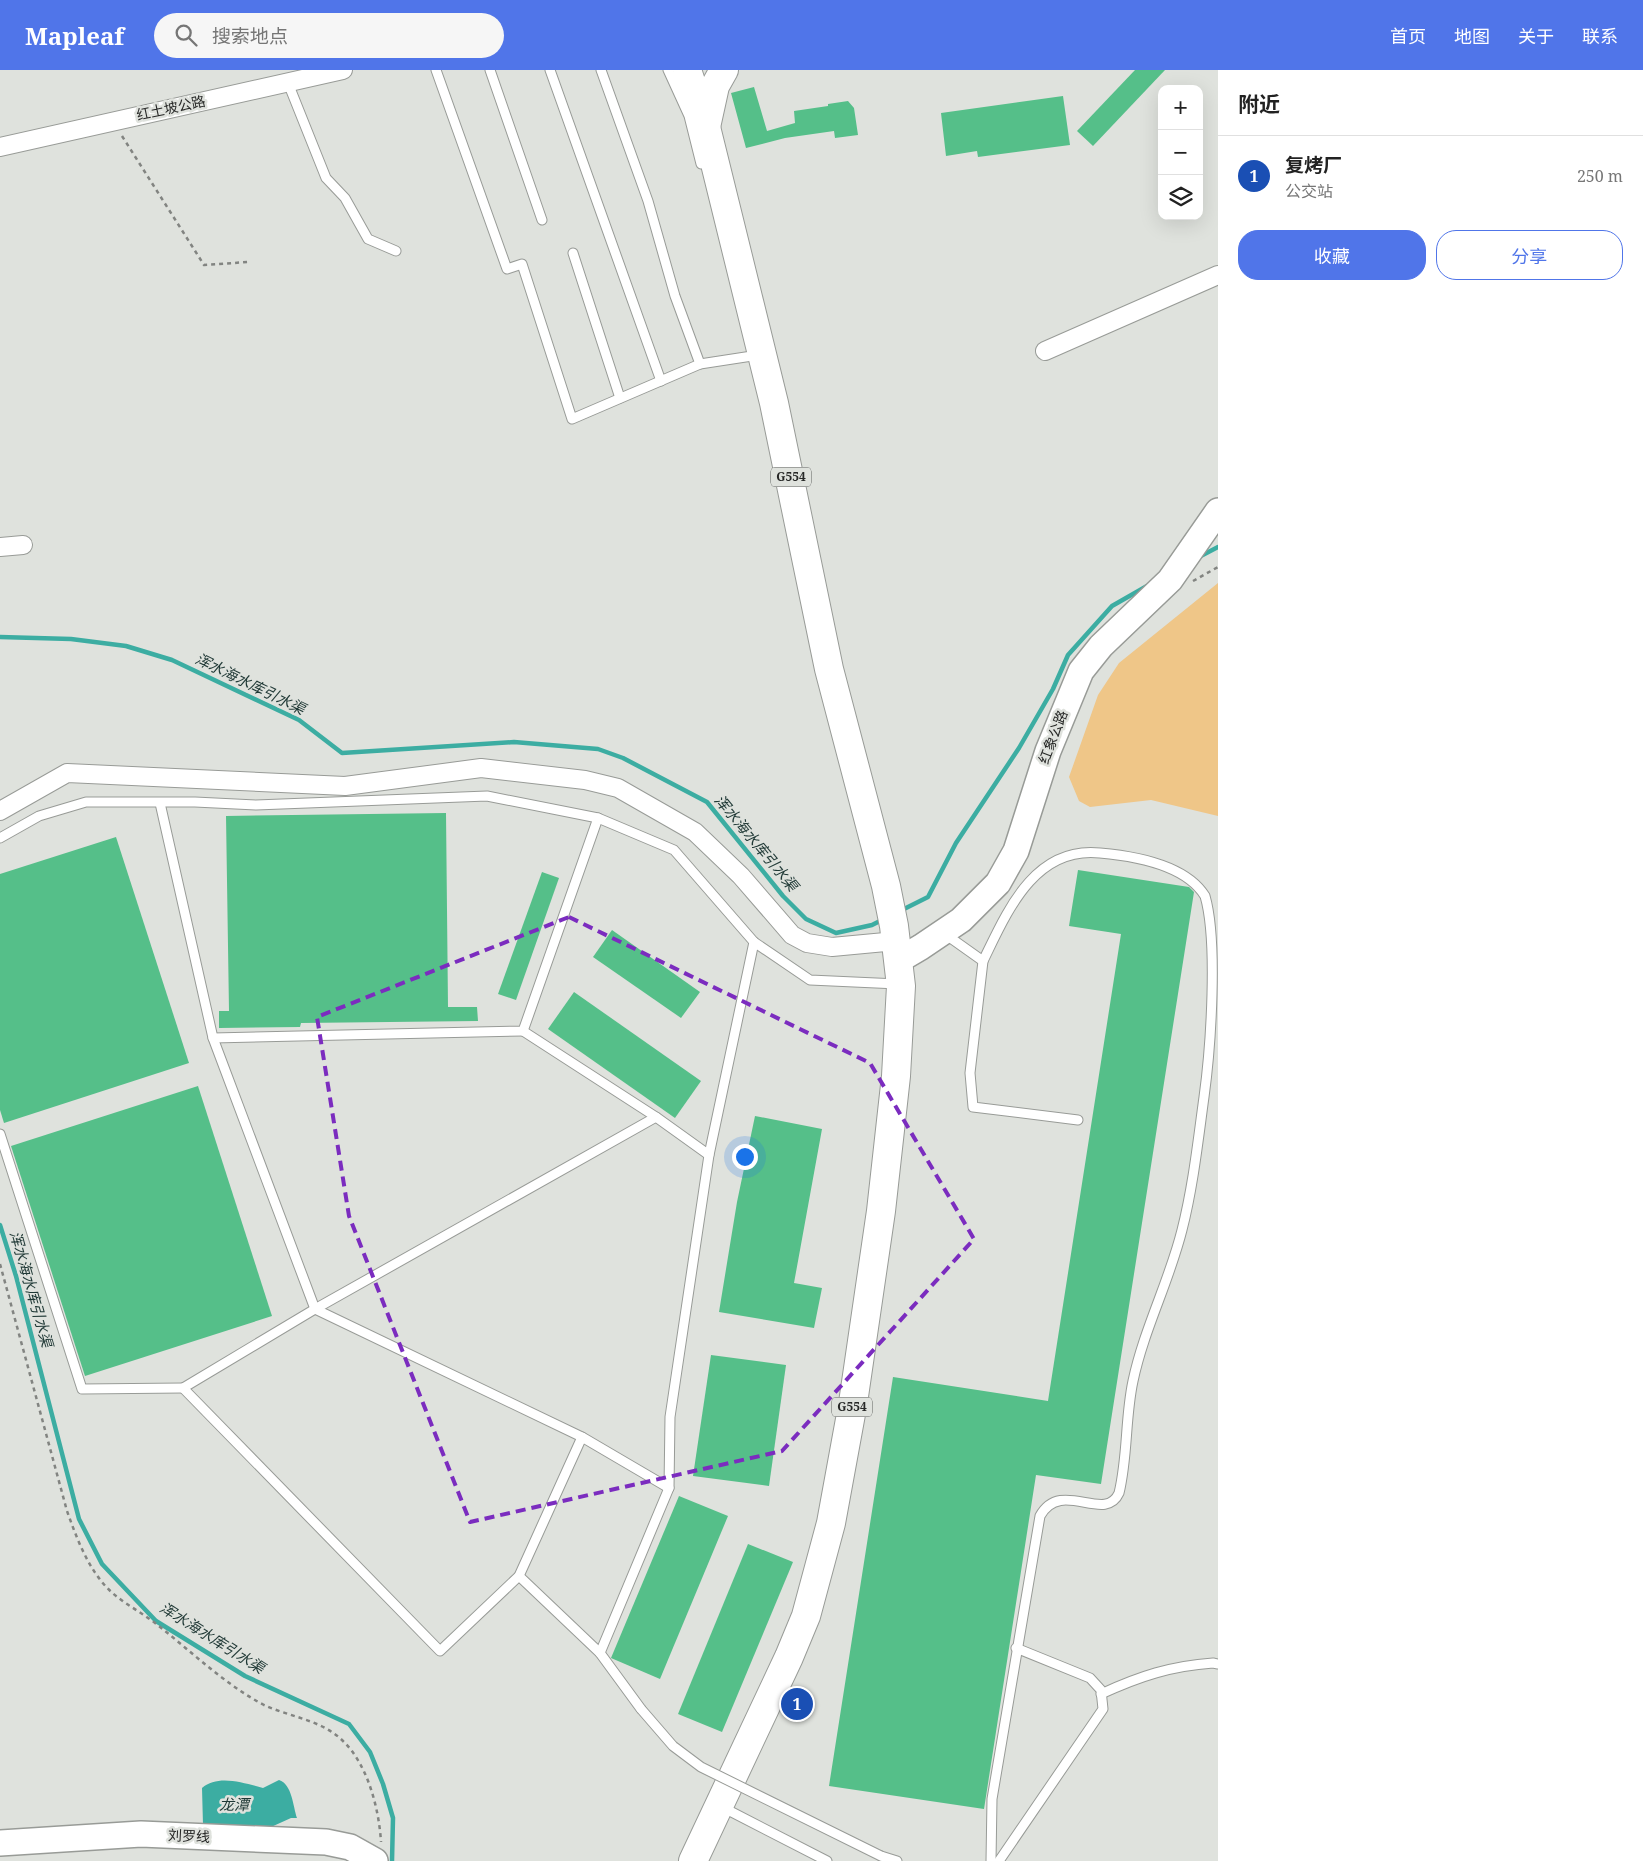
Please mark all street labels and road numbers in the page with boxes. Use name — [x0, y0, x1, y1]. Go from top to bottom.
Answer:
street label: 红土坡公路 — [135, 91, 207, 124]
road number: G554 — [771, 468, 811, 487]
street label: 红象公路 — [1034, 707, 1071, 766]
road number: G554 — [832, 1398, 872, 1416]
street label: 刘罗线 — [168, 1825, 210, 1846]

